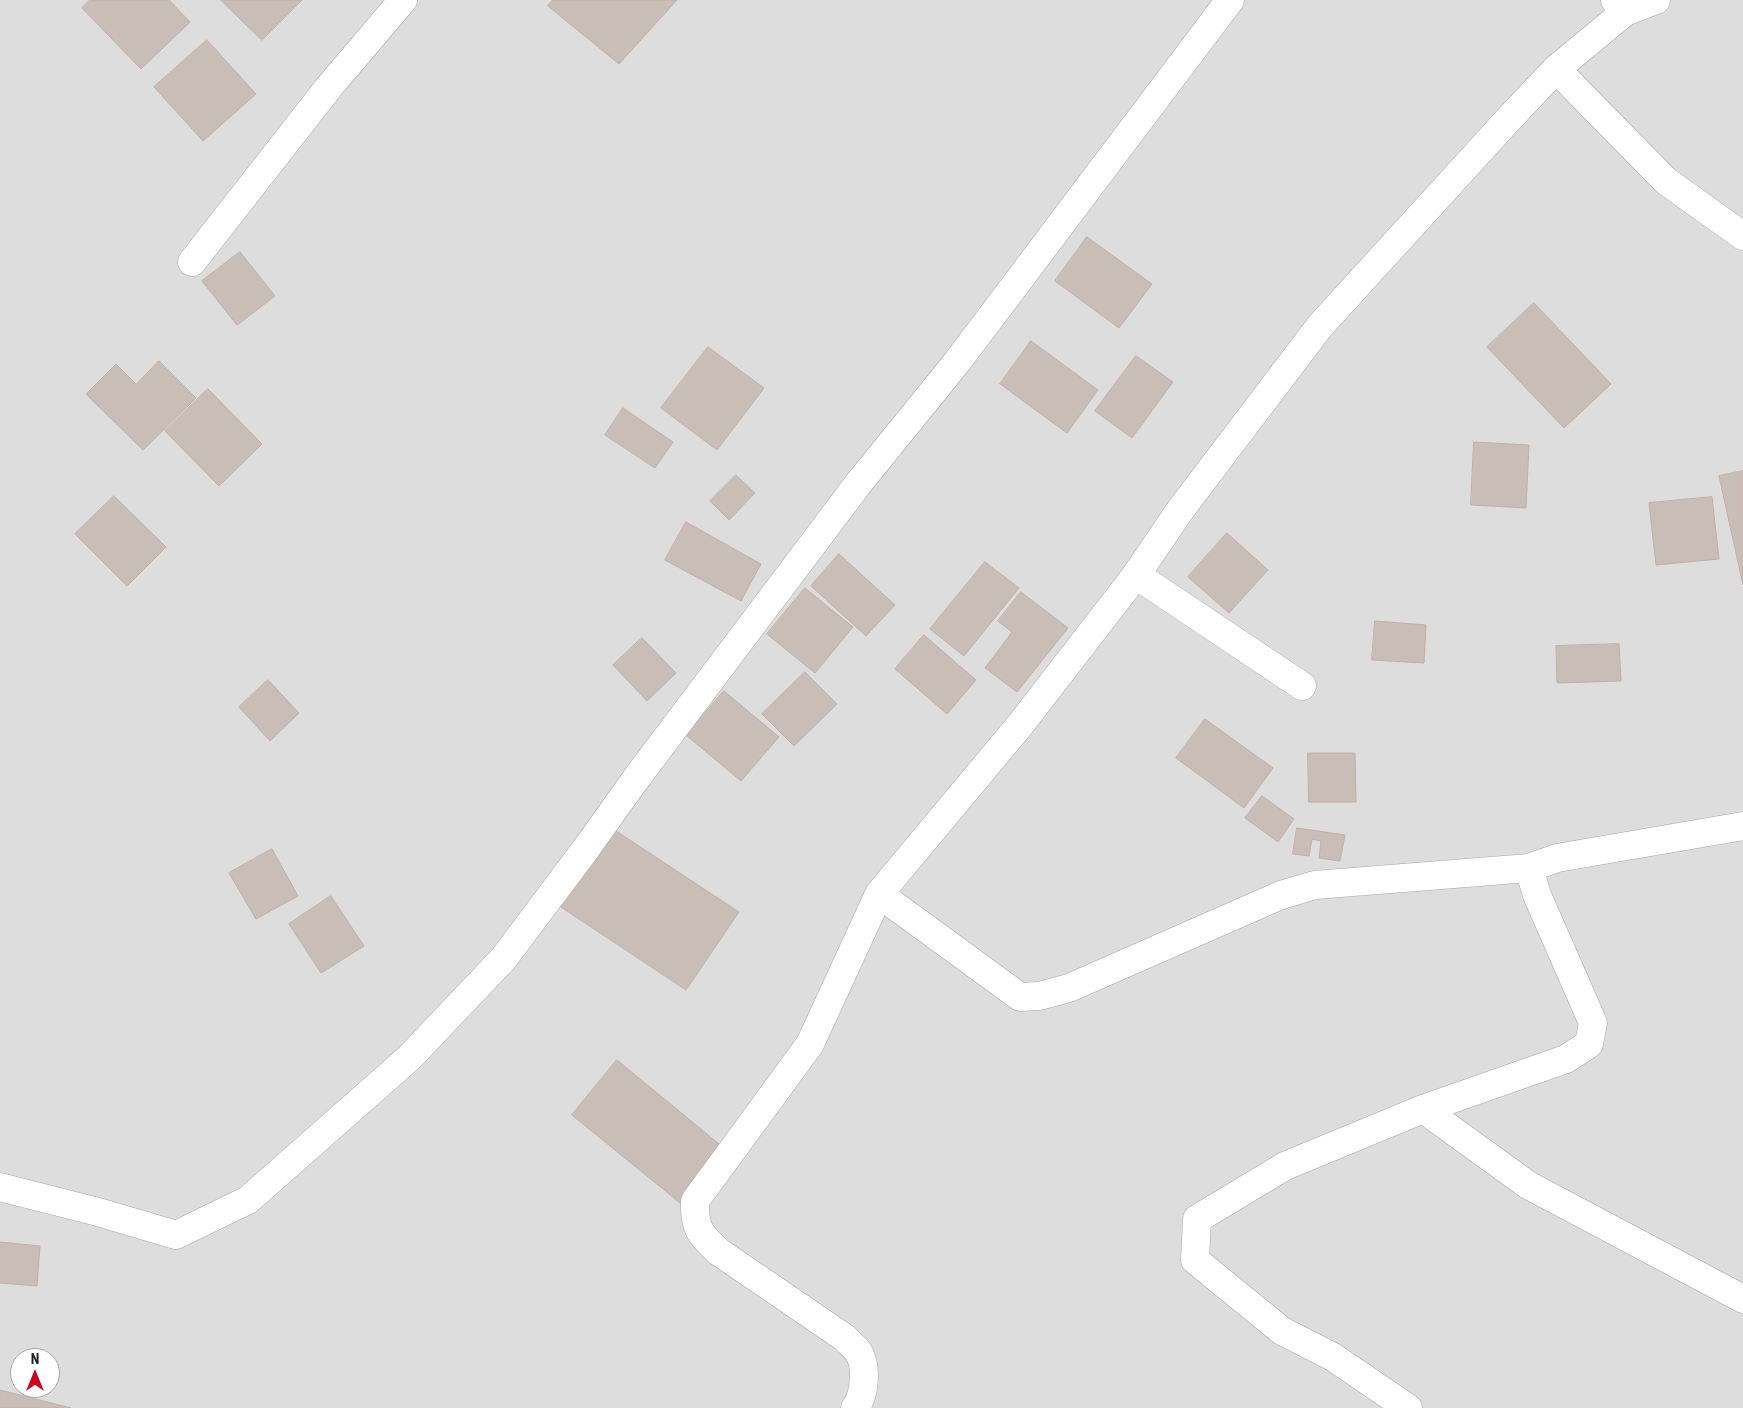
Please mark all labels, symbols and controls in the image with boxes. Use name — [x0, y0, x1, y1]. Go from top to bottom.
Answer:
north arrow — [10, 1348, 60, 1398]
text: N — [31, 1351, 39, 1367]

